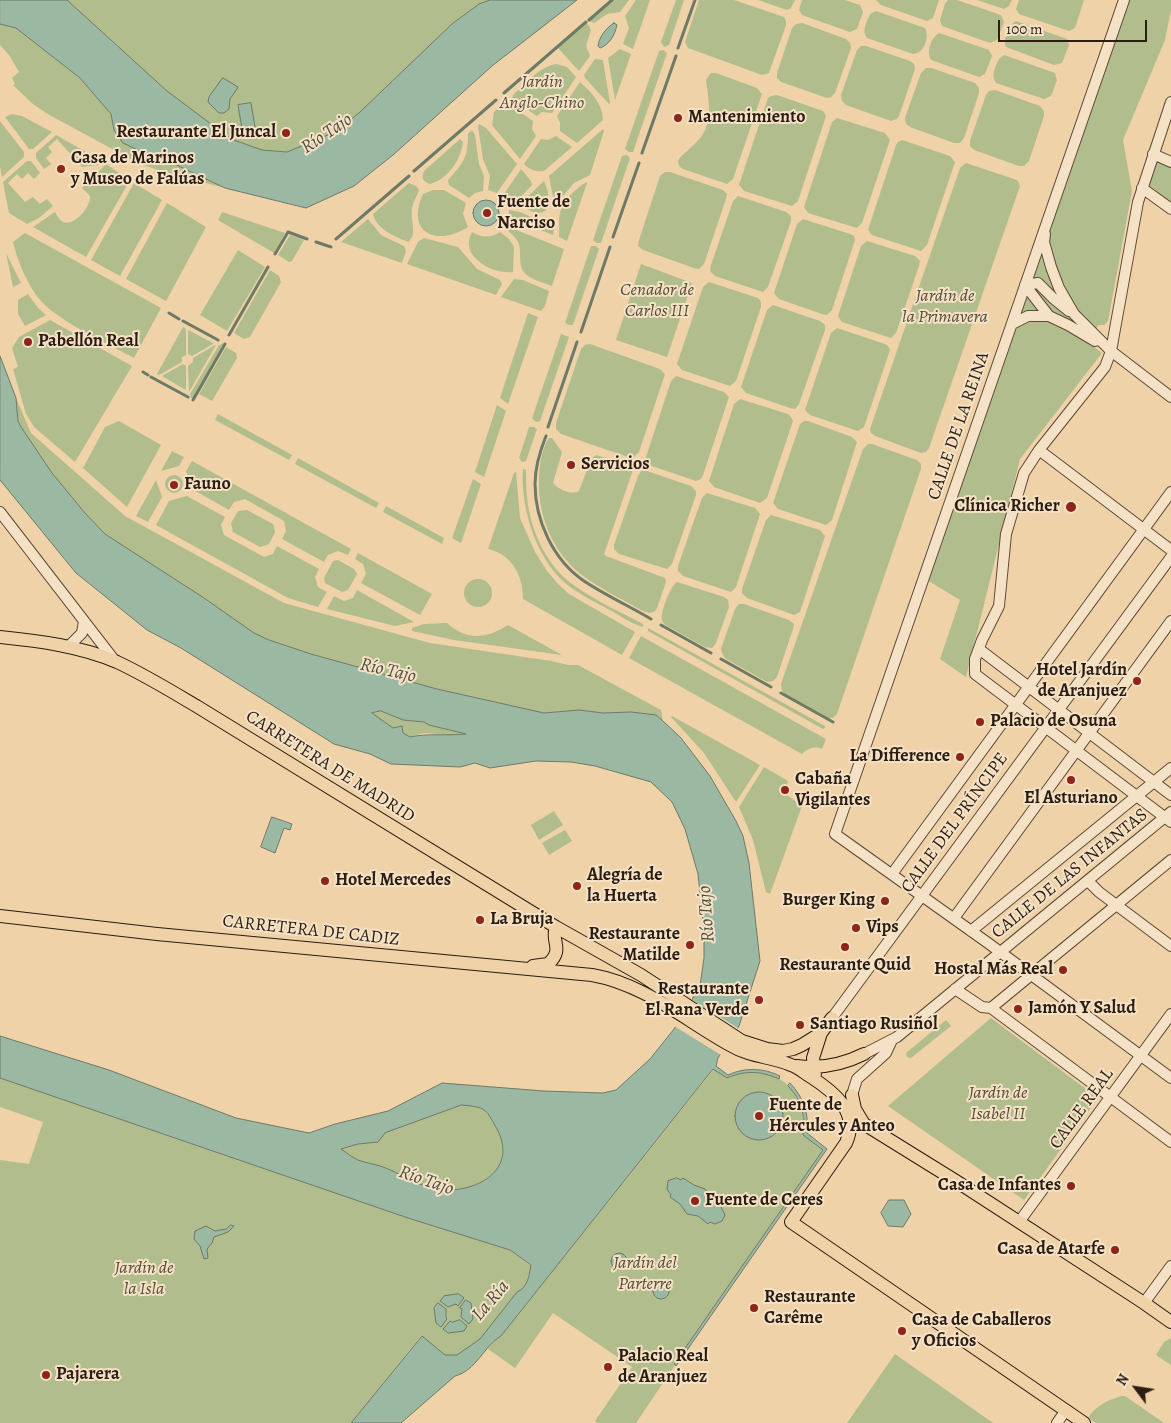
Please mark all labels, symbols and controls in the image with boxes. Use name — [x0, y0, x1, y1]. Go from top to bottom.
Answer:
scale bar — [1001, 10, 1150, 42]
text: 100 m — [1006, 19, 1043, 39]
park label: Jardín Anglo-Chino — [500, 72, 584, 115]
place label: Mantenimiento — [688, 107, 805, 129]
water label: Río Tajo — [297, 109, 357, 159]
marker: Mantenimiento — [672, 112, 684, 124]
place label: Restaurante El Juncal — [116, 122, 276, 144]
marker: Restaurante El Juncal — [280, 127, 292, 139]
place label: Casa de Marinos y Museo de Falúas — [71, 148, 204, 190]
marker: Casa de Marinos y Museo de Falúas — [55, 163, 67, 175]
place label: Fuente de Narciso — [497, 192, 570, 234]
marker: Fuente de Narciso — [481, 207, 493, 219]
park label: Cenador de Carlos III — [620, 280, 694, 322]
park label: Jardín de la Primavera — [902, 286, 988, 328]
place label: Pabellón Real — [38, 331, 139, 353]
marker: Pabellón Real — [22, 336, 34, 348]
street label: CALLE DE LA REINA — [923, 349, 995, 503]
place label: Servicios — [581, 454, 650, 476]
marker: Servicios — [565, 459, 577, 471]
place label: Fauno — [184, 474, 231, 496]
marker: Fauno — [168, 479, 180, 491]
place label: Clínica Richer — [954, 496, 1060, 518]
marker: Clínica Richer — [1064, 500, 1078, 514]
water label: Río Tajo — [358, 654, 418, 688]
place label: Hotel Jardín de Aranjuez — [1036, 660, 1127, 702]
marker: Hotel Jardín de Aranjuez — [1131, 675, 1143, 687]
street label: CARRETERA DE MADRID — [241, 706, 419, 828]
place label: Palacio de Osuna — [990, 711, 1117, 733]
marker: Palacio de Osuna — [974, 716, 986, 728]
place label: La Difference — [849, 746, 950, 768]
street label: CALLE DEL PRÍNCIPE — [897, 749, 1013, 897]
marker: La Difference — [954, 751, 966, 763]
place label: Cabaña Vigilantes — [795, 769, 870, 812]
marker: El Asturiano — [1065, 774, 1077, 786]
marker: Cabaña Vigilantes — [779, 784, 791, 796]
place label: El Asturiano — [1024, 788, 1118, 810]
street label: CALLE DE LAS INFANTAS — [988, 804, 1152, 944]
place label: Alegría de la Huerta — [587, 865, 663, 908]
place label: Hotel Mercedes — [335, 870, 451, 892]
marker: Hotel Mercedes — [319, 875, 331, 887]
marker: Alegría de la Huerta — [571, 880, 583, 892]
water label: Río Tajo — [694, 885, 720, 943]
place label: Burger King — [782, 890, 875, 912]
marker: Burger King — [879, 895, 891, 907]
place label: La Bruja — [490, 909, 553, 931]
street label: CARRETERA DE CADIZ — [221, 911, 401, 951]
marker: La Bruja — [474, 914, 486, 926]
place label: Vips — [866, 917, 899, 939]
marker: Vips — [850, 922, 862, 934]
place label: Restaurante Matilde — [589, 924, 680, 966]
marker: Restaurante Matilde — [684, 939, 696, 951]
marker: Restaurante Quid — [839, 941, 851, 953]
place label: Restaurante Quid — [779, 955, 911, 977]
place label: Hostal Más Real — [934, 959, 1053, 981]
marker: Hostal Más Real — [1057, 964, 1069, 976]
place label: Restaurante El Rana Verde — [645, 979, 749, 1022]
marker: Restaurante El Rana Verde — [753, 994, 765, 1006]
place label: Jamón Y Salud — [1028, 998, 1136, 1020]
marker: Jamón Y Salud — [1012, 1003, 1024, 1015]
place label: Santiago Rusiñol — [810, 1014, 938, 1036]
marker: Santiago Rusiñol — [794, 1019, 806, 1031]
street label: CALLE REAL — [1045, 1064, 1119, 1154]
park label: Jardín de Isabel II — [968, 1083, 1028, 1126]
place label: Fuente de Hércules y Anteo — [769, 1095, 895, 1138]
marker: Fuente de Hércules y Anteo — [753, 1110, 765, 1122]
water label: Río Tajo — [395, 1161, 457, 1201]
place label: Casa de Infantes — [938, 1175, 1061, 1197]
marker: Casa de Infantes — [1065, 1180, 1077, 1192]
place label: Fuente de Ceres — [705, 1190, 823, 1212]
marker: Fuente de Ceres — [689, 1195, 701, 1207]
place label: Casa de Atarfe — [997, 1239, 1105, 1261]
marker: Casa de Atarfe — [1109, 1244, 1121, 1256]
park label: Jardín del Parterre — [613, 1253, 677, 1296]
park label: Jardín de la Isla — [114, 1258, 174, 1300]
water label: La Ría — [467, 1276, 515, 1326]
place label: Restaurante Carême — [764, 1287, 855, 1330]
marker: Restaurante Carême — [748, 1302, 760, 1314]
place label: Casa de Caballeros y Oficios — [912, 1310, 1051, 1352]
marker: Casa de Caballeros y Oficios — [896, 1325, 908, 1337]
place label: Palacio Real de Aranjuez — [618, 1346, 708, 1388]
marker: Palacio Real de Aranjuez — [602, 1361, 614, 1373]
north arrow — [1111, 1363, 1161, 1413]
place label: Pajarera — [56, 1364, 120, 1386]
marker: Pajarera — [40, 1369, 52, 1381]
text: N — [1112, 1371, 1133, 1389]

